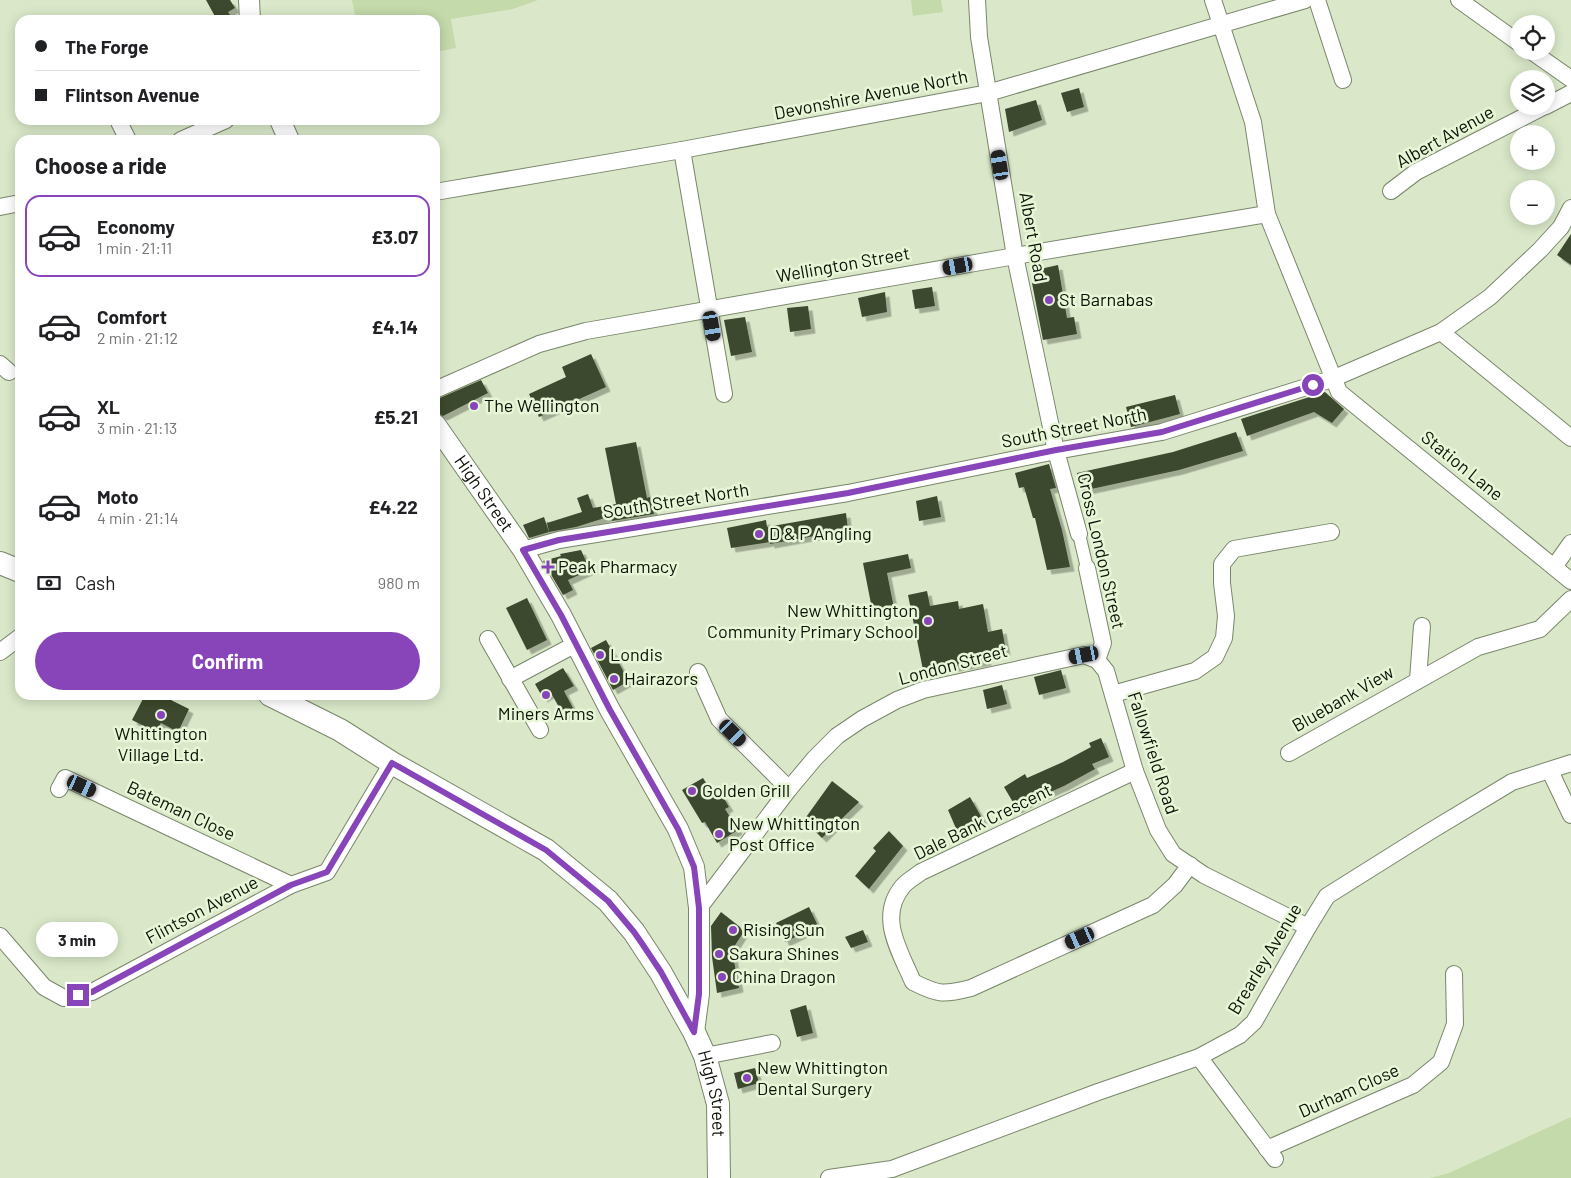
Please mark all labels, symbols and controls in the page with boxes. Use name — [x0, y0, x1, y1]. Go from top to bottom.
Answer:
map controls — [1510, 15, 1555, 225]
button: locate — [1510, 15, 1555, 60]
text: The Forge — [65, 35, 149, 58]
street label: Devonshire Avenue North — [772, 64, 969, 124]
button: layers — [1510, 70, 1555, 115]
text: Flintson Avenue — [65, 83, 200, 106]
street label: Albert Avenue — [1392, 100, 1497, 172]
button: + — [1510, 125, 1555, 170]
car — [990, 149, 1009, 181]
text: Choose a ride — [35, 152, 167, 178]
button: − — [1510, 180, 1555, 225]
street label: Albert Road — [1015, 190, 1053, 284]
icon: car — [37, 214, 82, 259]
text: Economy — [97, 215, 175, 238]
text: £3.07 — [371, 225, 418, 248]
text: 1 min · 21:11 — [97, 238, 172, 257]
street label: Wellington Street — [774, 241, 911, 287]
car — [941, 256, 974, 276]
place label: St Barnabas — [1059, 288, 1153, 310]
marker: St Barnabas — [1043, 294, 1055, 306]
icon: car — [37, 304, 82, 349]
text: Comfort — [97, 305, 167, 328]
car — [702, 310, 721, 342]
text: £4.14 — [372, 315, 418, 338]
text: 2 min · 21:12 — [97, 328, 178, 347]
route start — [1302, 374, 1324, 396]
icon: car — [37, 394, 82, 439]
place label: The Wellington — [484, 394, 600, 416]
text: XL — [97, 395, 120, 418]
marker: The Wellington — [468, 400, 480, 412]
street label: South Street North — [999, 402, 1148, 452]
text: £5.21 — [374, 405, 418, 428]
text: 3 min · 21:13 — [97, 418, 177, 437]
street label: Station Lane — [1417, 426, 1508, 505]
street label: High Street — [450, 451, 519, 536]
street label: Cross London Street — [1073, 471, 1131, 631]
street label: South Street North — [601, 478, 750, 522]
icon: car — [37, 484, 82, 529]
text: Moto — [97, 485, 139, 508]
text: £4.22 — [368, 495, 418, 518]
text: 4 min · 21:14 — [97, 508, 179, 527]
place label: D & P Angling — [769, 522, 872, 544]
marker: D & P Angling — [753, 528, 765, 540]
place label: Peak Pharmacy — [558, 555, 677, 577]
marker: Peak Pharmacy — [542, 561, 554, 573]
icon: cash — [35, 569, 63, 597]
text: Cash — [75, 571, 116, 594]
text: 980 m — [378, 573, 420, 592]
place label: New Whittington Community Primary School — [707, 599, 918, 642]
marker: New Whittington Community Primary School — [922, 615, 934, 627]
button: Confirm — [35, 632, 420, 690]
street label: London Street — [896, 639, 1010, 689]
place label: Londis — [610, 643, 663, 665]
car — [1067, 645, 1100, 665]
marker: Londis — [594, 649, 606, 661]
street label: Bluebank View — [1288, 660, 1397, 736]
place label: Hairazors — [624, 667, 698, 689]
marker: Hairazors — [608, 673, 620, 685]
marker: Miners Arms — [540, 689, 552, 701]
street label: Fallowfield Road — [1124, 689, 1184, 817]
place label: Miners Arms — [498, 702, 594, 724]
marker: Whittington Village Ltd. — [155, 709, 167, 721]
car — [717, 717, 748, 749]
place label: Whittington Village Ltd. — [115, 722, 207, 765]
car — [65, 773, 98, 799]
street label: Bateman Close — [124, 775, 239, 845]
street label: Dale Bank Crescent — [910, 778, 1055, 864]
place label: Golden Grill — [702, 779, 790, 801]
marker: Golden Grill — [686, 785, 698, 797]
place label: New Whittington Post Office — [729, 812, 860, 855]
marker: New Whittington Post Office — [713, 828, 725, 840]
street label: Flintson Avenue — [142, 870, 262, 948]
street label: Brearley Avenue — [1222, 899, 1306, 1018]
place label: Rising Sun — [743, 918, 825, 940]
callout: 3 min — [37, 922, 119, 958]
marker: Rising Sun — [727, 924, 739, 936]
car — [1063, 925, 1096, 951]
text: 3 min — [58, 930, 96, 949]
place label: Sakura Shines — [729, 942, 839, 964]
marker: Sakura Shines — [713, 948, 725, 960]
place label: China Dragon — [732, 965, 836, 987]
marker: China Dragon — [716, 971, 728, 983]
route end — [67, 984, 89, 1006]
street label: High Street — [694, 1047, 730, 1137]
place label: New Whittington Dental Surgery — [757, 1056, 888, 1099]
street label: Durham Close — [1295, 1058, 1402, 1122]
marker: New Whittington Dental Surgery — [741, 1072, 753, 1084]

